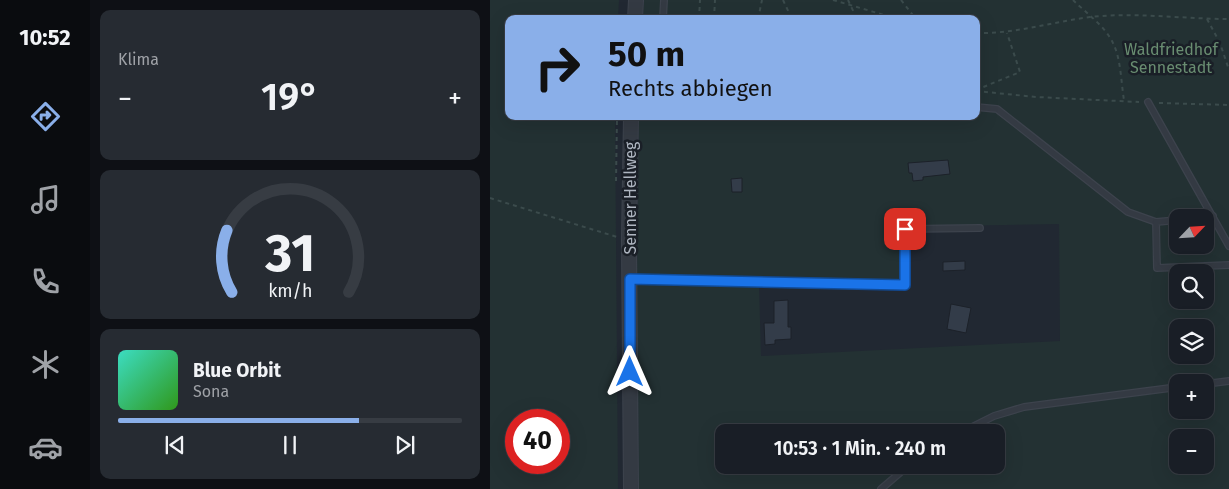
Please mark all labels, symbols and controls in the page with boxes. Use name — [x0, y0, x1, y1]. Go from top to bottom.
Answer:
text: 10:52 — [19, 24, 71, 51]
text: 50 m — [608, 33, 685, 75]
icon: right — [525, 35, 590, 100]
park label: Waldfriedhof Sennestadt — [1124, 40, 1220, 77]
text: Klima — [118, 50, 159, 69]
text: 19° — [261, 74, 319, 120]
text: Rechts abbiegen — [608, 75, 773, 102]
text: − — [118, 82, 132, 115]
text: + — [448, 82, 462, 115]
icon: directions — [28, 99, 63, 134]
street label: Senner Hellweg — [621, 141, 640, 254]
icon: music — [28, 182, 63, 217]
pin — [884, 208, 926, 250]
north arrow — [1169, 209, 1214, 254]
map controls — [1169, 209, 1214, 474]
icon: arrive — [891, 215, 919, 243]
text: 31 — [264, 222, 315, 285]
icon: phone — [28, 264, 63, 299]
button: search — [1169, 264, 1214, 309]
text: km/h — [268, 280, 312, 302]
button: layers — [1169, 319, 1214, 364]
position arrow — [603, 345, 655, 397]
icon: climate — [28, 347, 63, 382]
text: Blue Orbit — [193, 359, 281, 382]
button: + — [1169, 374, 1214, 419]
text: Sona — [193, 382, 229, 401]
speed limit sign: 40 — [505, 409, 570, 474]
button: − — [1169, 429, 1214, 474]
icon: car — [28, 430, 63, 465]
icon: previous — [161, 431, 189, 459]
icon: pause — [276, 431, 304, 459]
icon: next — [391, 431, 419, 459]
text: 10:53 · 1 Min. · 240 m — [774, 437, 946, 460]

